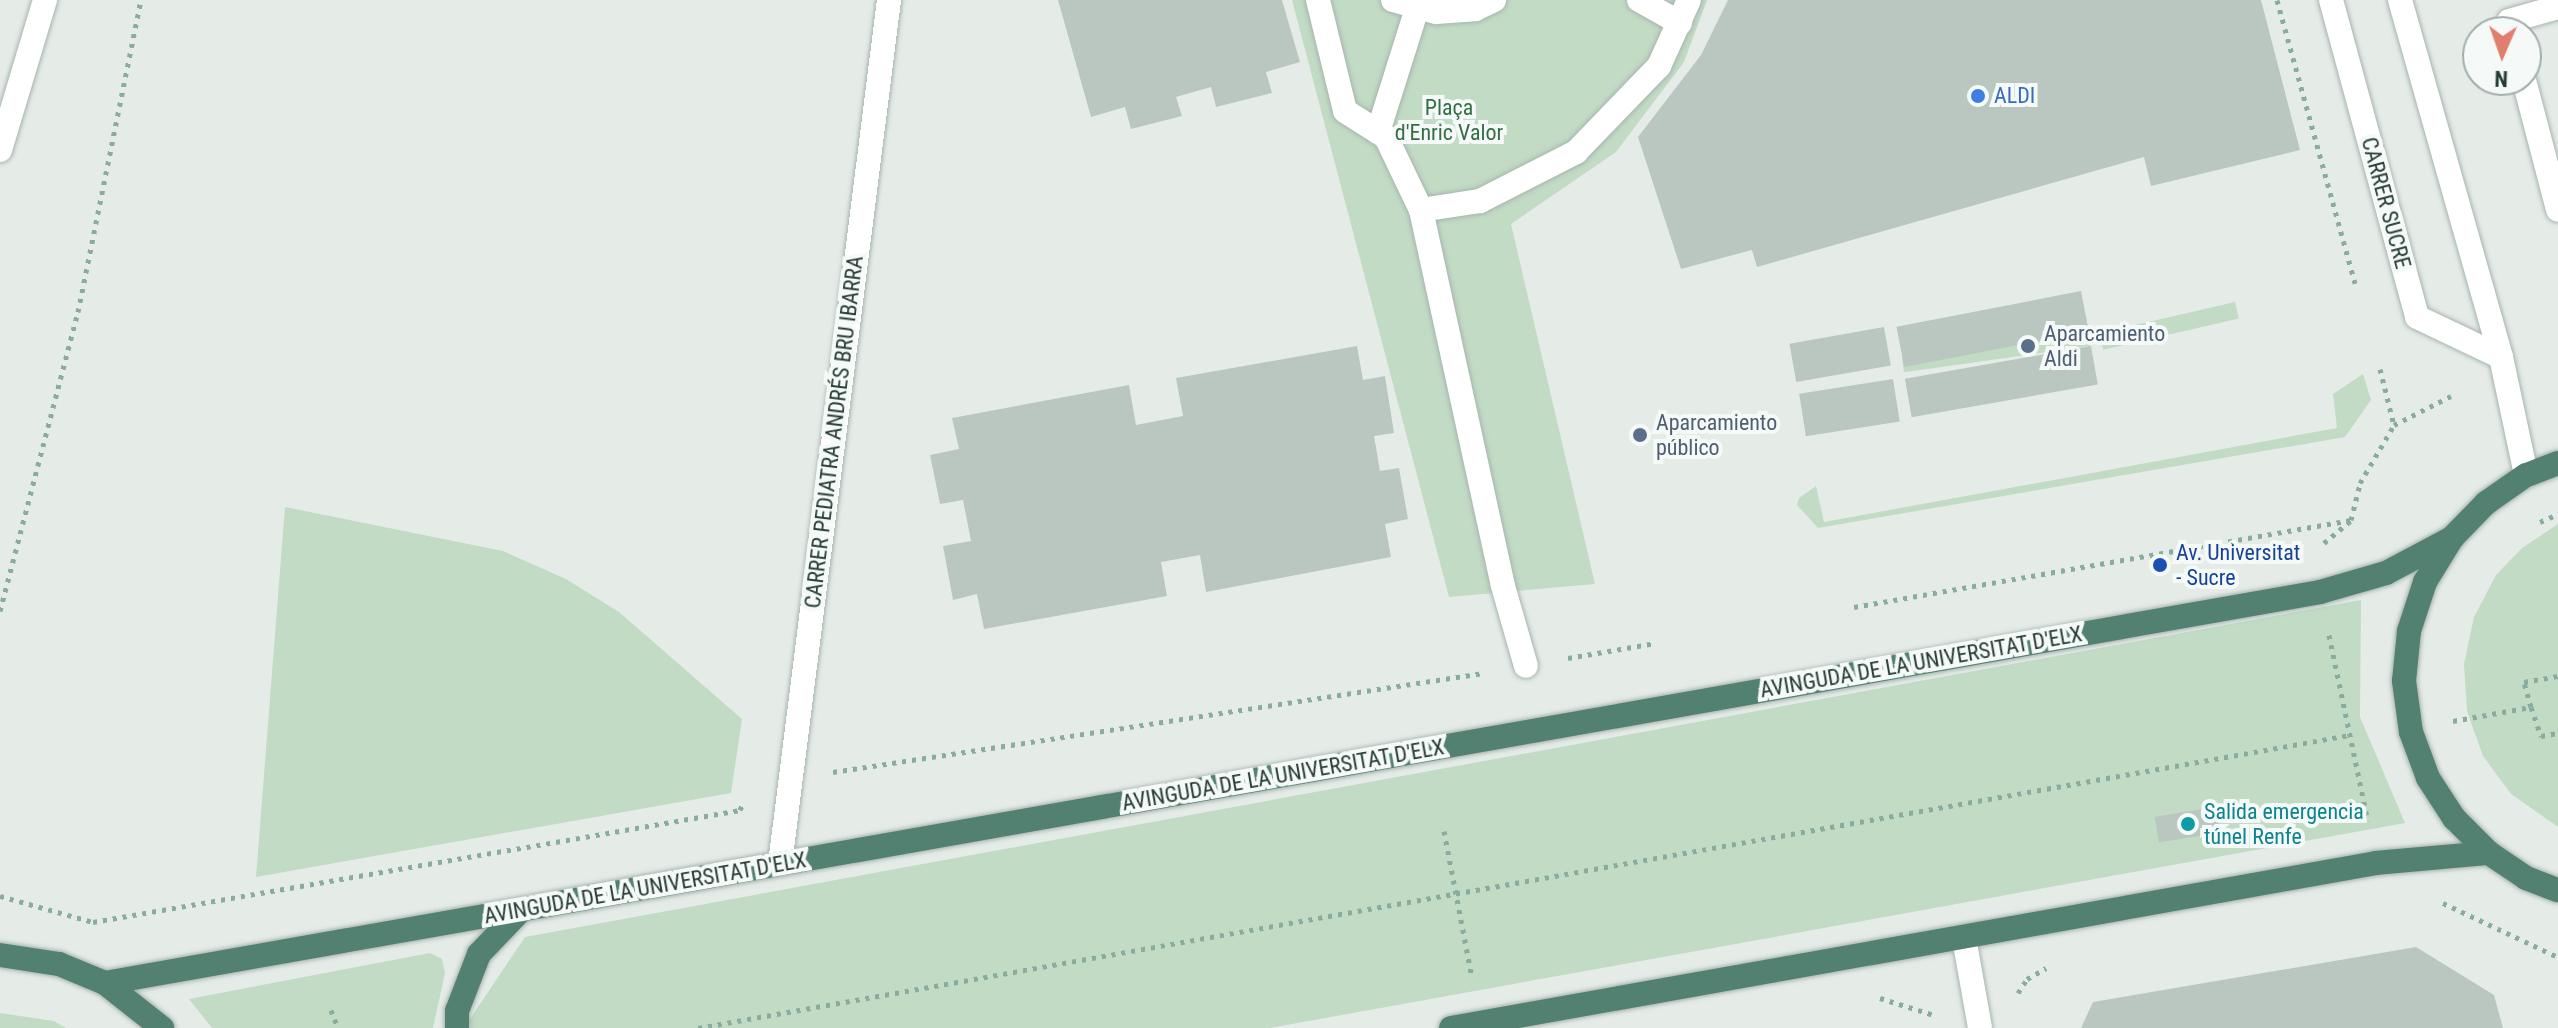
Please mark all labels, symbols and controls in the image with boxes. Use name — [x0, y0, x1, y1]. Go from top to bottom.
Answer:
north arrow — [2462, 16, 2542, 96]
text: N — [2494, 66, 2508, 91]
place label: ALDI — [1994, 83, 2035, 109]
marker: ALDI — [1969, 87, 1987, 105]
park label: Plaça d'Enric Valor — [1395, 94, 1503, 146]
street label: CARRER SUCRE — [2356, 134, 2416, 272]
street label: CARRER PEDIATRA ANDRÉS BRU IBARRA — [799, 254, 869, 610]
place label: Aparcamiento Aldi — [2044, 320, 2165, 372]
marker: Aparcamiento Aldi — [2019, 337, 2037, 355]
place label: Aparcamiento público — [1656, 409, 1777, 460]
marker: Aparcamiento público — [1631, 426, 1649, 444]
place label: Av. Universitat - Sucre — [2176, 539, 2300, 590]
marker: Av. Universitat - Sucre — [2151, 556, 2169, 574]
street label: AVINGUDA DE LA UNIVERSITAT D'ELX — [1758, 621, 2084, 703]
street label: AVINGUDA DE LA UNIVERSITAT D'ELX — [1120, 734, 1446, 816]
place label: Salida emergencia túnel Renfe — [2204, 798, 2364, 850]
marker: Salida emergencia túnel Renfe — [2179, 815, 2197, 833]
street label: AVINGUDA DE LA UNIVERSITAT D'ELX — [482, 847, 808, 929]

